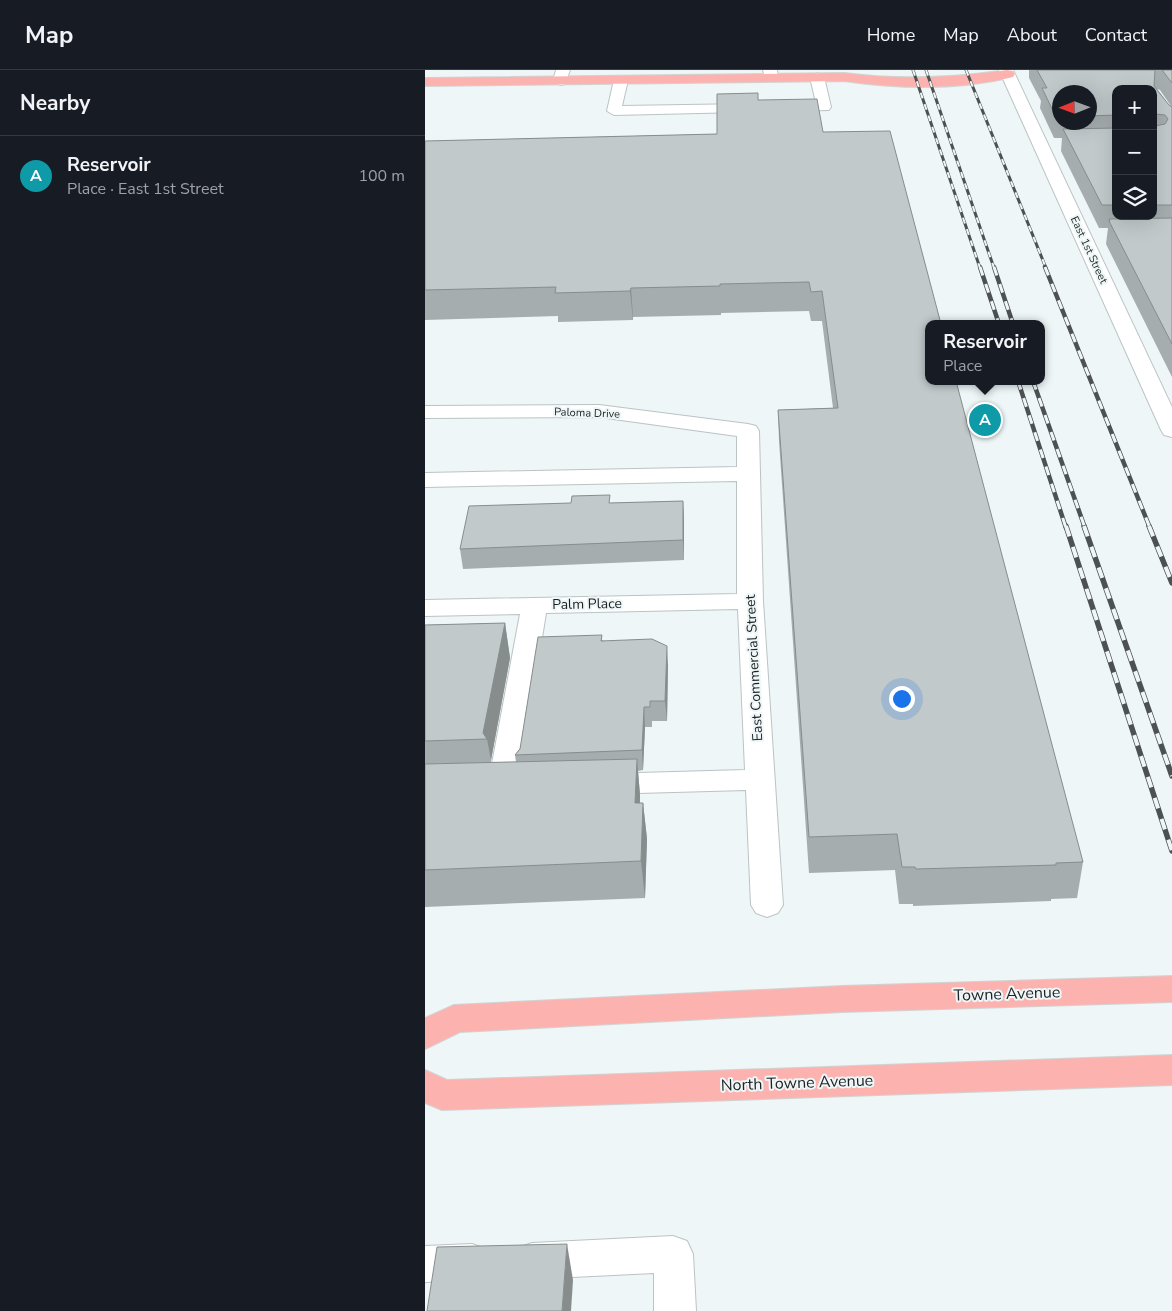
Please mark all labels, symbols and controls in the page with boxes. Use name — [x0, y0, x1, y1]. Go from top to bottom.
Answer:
text: Map — [25, 19, 73, 51]
text: Home — [867, 23, 915, 47]
text: Map — [943, 23, 979, 47]
text: About — [1007, 23, 1057, 47]
text: Contact — [1085, 23, 1147, 47]
north arrow — [1052, 85, 1097, 130]
map controls — [1112, 85, 1157, 220]
button: + — [1112, 85, 1157, 130]
text: Nearby — [20, 89, 90, 117]
button: − — [1112, 130, 1157, 175]
text: Reservoir — [67, 152, 151, 178]
text: A — [30, 165, 42, 187]
text: 100 m — [358, 165, 405, 187]
button: layers — [1112, 175, 1157, 220]
text: Place · East 1st Street — [67, 178, 224, 200]
street label: East 1st Street — [1067, 214, 1111, 286]
popup — [925, 320, 1045, 385]
text: Reservoir — [943, 329, 1027, 355]
text: Place — [943, 355, 982, 377]
pin: A — [969, 401, 1001, 439]
street label: Paloma Drive — [554, 404, 620, 422]
street label: Palm Place — [552, 594, 622, 614]
street label: East Commercial Street — [741, 594, 767, 742]
your location — [889, 686, 915, 712]
street label: Towne Avenue — [953, 981, 1061, 1007]
street label: North Towne Avenue — [720, 1069, 874, 1097]

